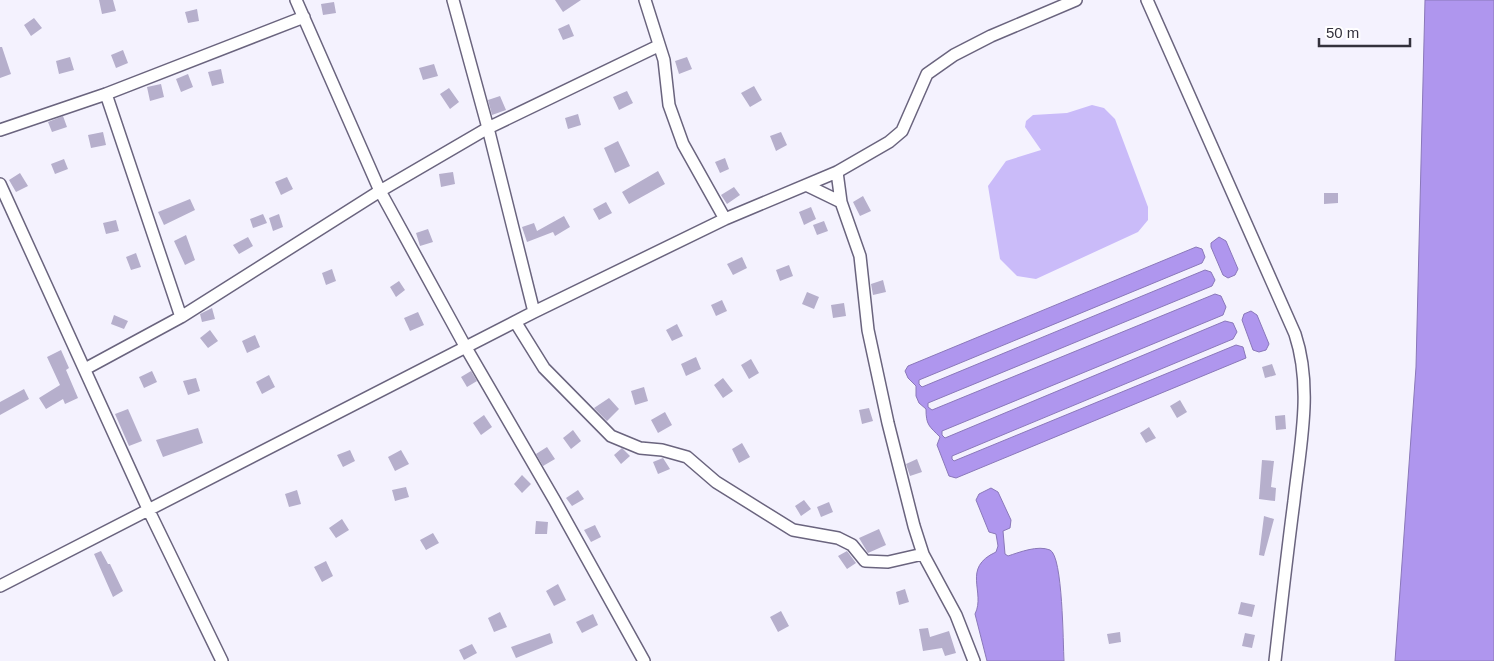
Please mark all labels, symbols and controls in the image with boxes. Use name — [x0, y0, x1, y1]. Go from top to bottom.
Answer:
scale bar — [1319, 15, 1410, 47]
text: 50 m — [1326, 24, 1359, 41]

